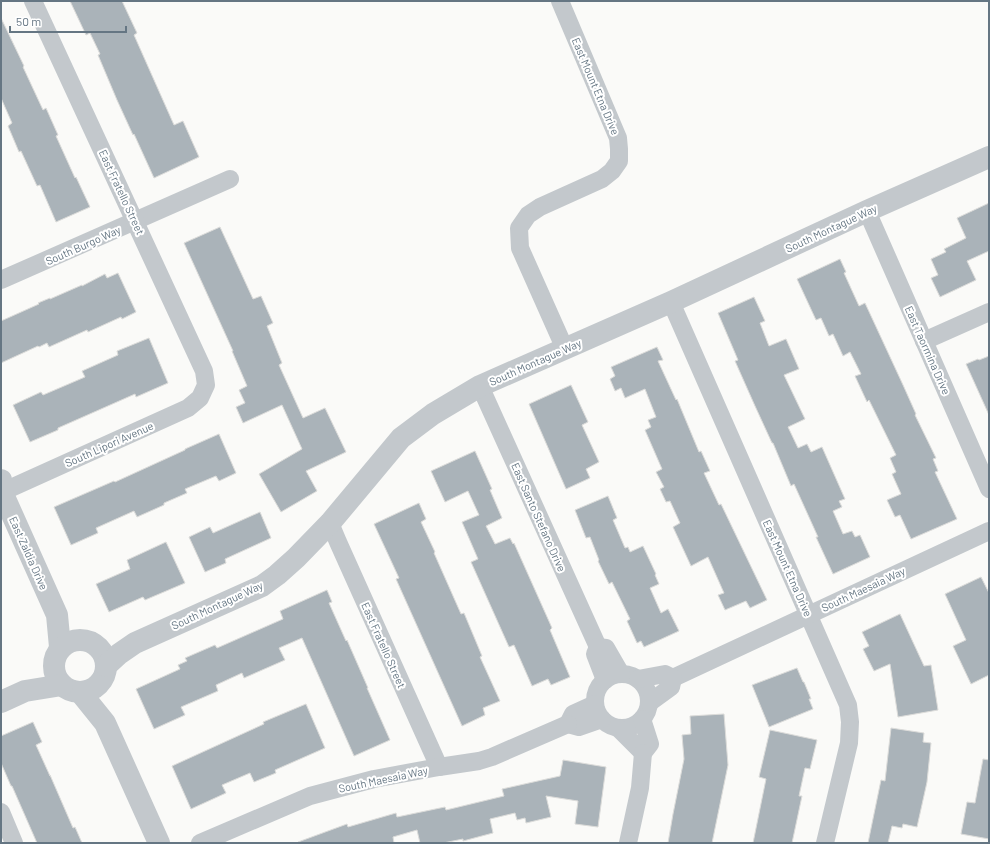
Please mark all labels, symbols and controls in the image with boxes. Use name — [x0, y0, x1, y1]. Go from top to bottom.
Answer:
scale bar — [10, 8, 126, 34]
text: 50 m — [16, 14, 41, 28]
street label: East Mount Etna Drive — [570, 35, 622, 137]
street label: East Fratello Street — [97, 147, 147, 237]
street label: South Montague Way — [783, 201, 879, 255]
street label: South Burgo Way — [43, 223, 123, 267]
street label: East Taormina Drive — [903, 304, 953, 396]
street label: South Montague Way — [487, 336, 583, 388]
street label: South Lipori Avenue — [63, 419, 155, 469]
street label: East Santo Stefano Drive — [509, 461, 569, 574]
street label: East Zaldia Drive — [7, 514, 51, 592]
street label: East Mount Etna Drive — [761, 518, 815, 619]
street label: South Maesaia Way — [819, 564, 907, 614]
street label: South Montague Way — [169, 578, 265, 632]
street label: East Fratello Street — [359, 600, 409, 690]
street label: South Maesaia Way — [337, 763, 429, 795]

